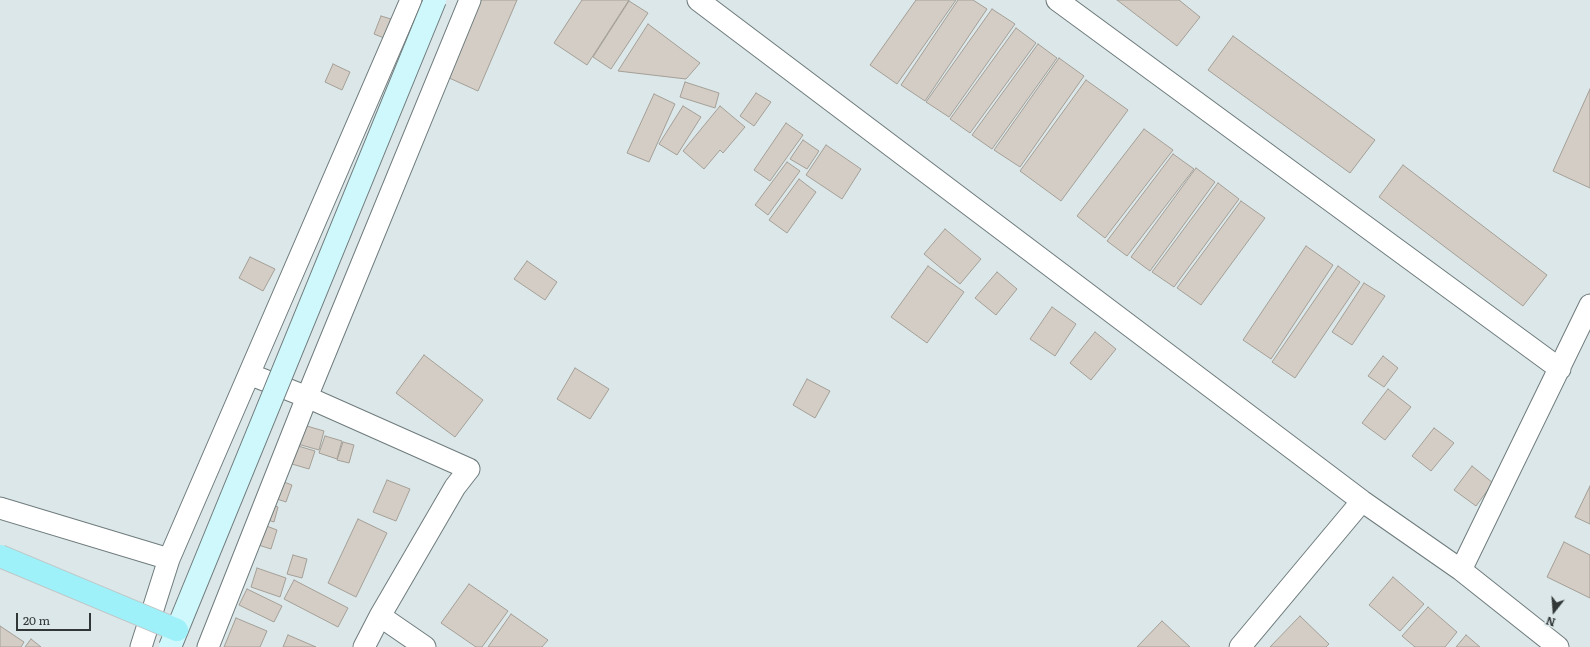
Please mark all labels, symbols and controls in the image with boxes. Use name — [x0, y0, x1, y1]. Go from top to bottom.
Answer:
north arrow — [1534, 591, 1574, 631]
scale bar — [18, 605, 93, 631]
text: 20 m — [23, 611, 50, 629]
text: N — [1544, 613, 1557, 631]

